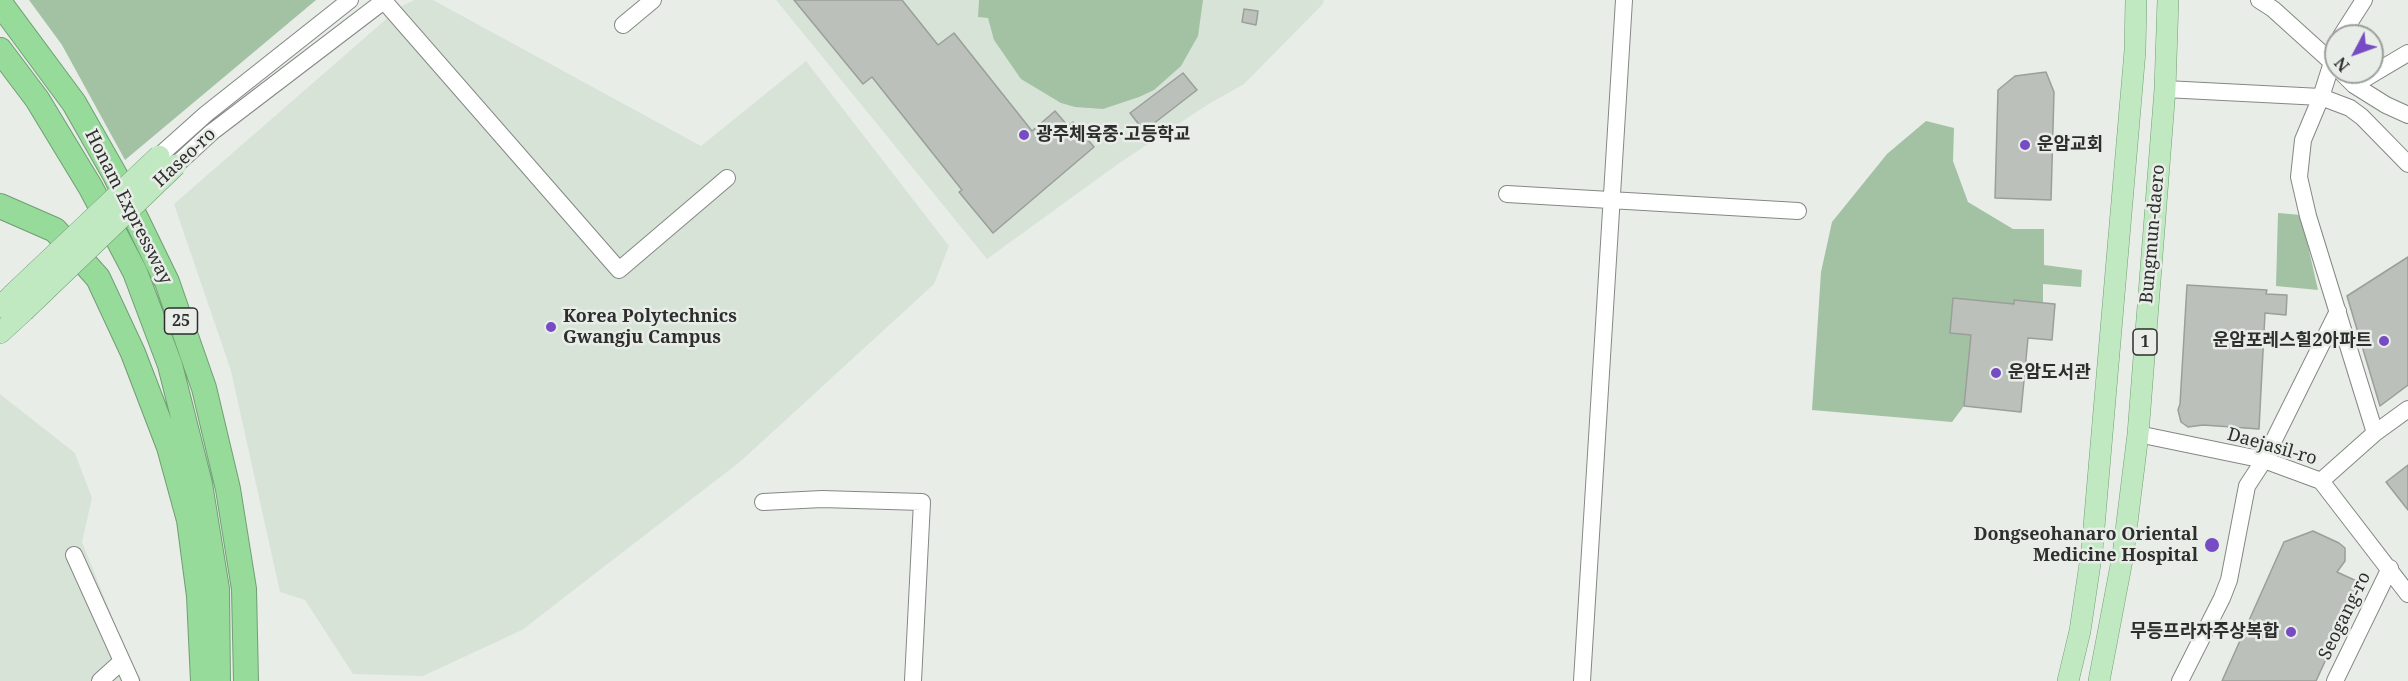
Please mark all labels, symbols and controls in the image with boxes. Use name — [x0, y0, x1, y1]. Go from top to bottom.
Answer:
north arrow — [2324, 24, 2384, 84]
text: N — [2329, 53, 2354, 76]
street label: Haseo-ro — [149, 124, 221, 192]
place label: 광주체육중·고등학교 — [1036, 124, 1190, 146]
street label: Honam Expressway — [80, 126, 176, 288]
marker: 광주체육중·고등학교 — [1017, 128, 1031, 142]
place label: 운암교회 — [2037, 134, 2103, 156]
marker: 운암교회 — [2018, 138, 2032, 152]
street label: Bungmun-daero — [2136, 163, 2170, 305]
place label: Korea Polytechnics Gwangju Campus — [563, 306, 737, 348]
road number: 25 — [164, 308, 198, 334]
marker: Korea Polytechnics Gwangju Campus — [544, 320, 558, 334]
road number: 1 — [2133, 329, 2157, 355]
place label: 운암포레스힐2아파트 — [2213, 330, 2372, 352]
marker: 운암포레스힐2아파트 — [2377, 334, 2391, 348]
place label: 운암도서관 — [2008, 362, 2091, 384]
marker: 운암도서관 — [1989, 366, 2003, 380]
street label: Daejasil-ro — [2225, 424, 2319, 470]
place label: Dongseohanaro Oriental Medicine Hospital — [1974, 524, 2198, 566]
marker: Dongseohanaro Oriental Medicine Hospital — [2203, 536, 2221, 554]
street label: Seogang-ro — [2314, 568, 2376, 664]
place label: 무등프라자주상복합 — [2130, 621, 2279, 643]
marker: 무등프라자주상복합 — [2284, 625, 2298, 639]

